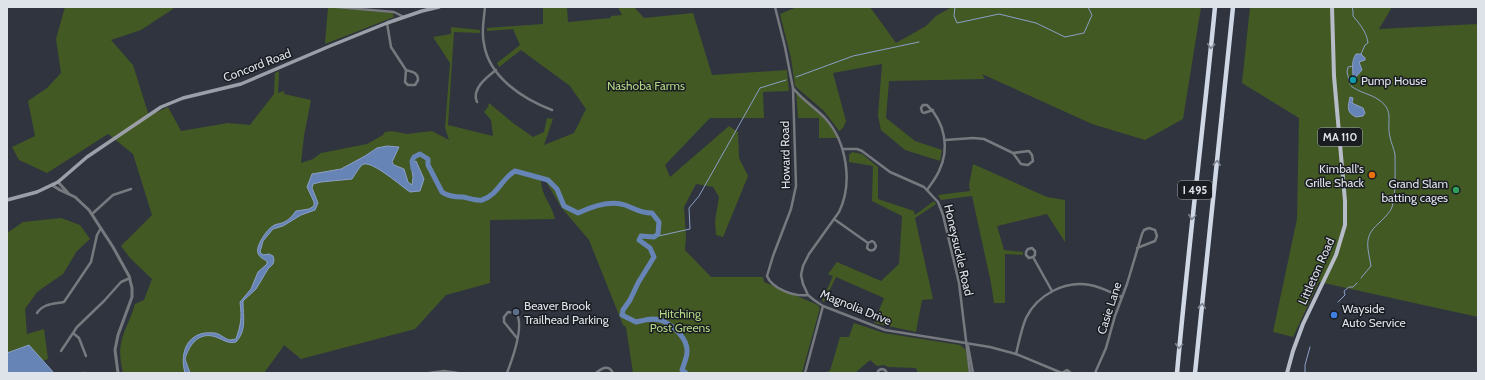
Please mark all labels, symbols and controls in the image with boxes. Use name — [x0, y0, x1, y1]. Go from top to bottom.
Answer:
one-way arrow — [1207, 43, 1216, 49]
street label: Concord Road — [221, 45, 293, 85]
place label: Pump House — [1361, 73, 1426, 88]
marker: Pump House — [1348, 75, 1358, 85]
park label: Nashoba Farms — [607, 78, 685, 93]
street label: Howard Road — [777, 121, 793, 189]
road number: MA 110 — [1318, 128, 1362, 146]
one-way arrow — [1212, 160, 1221, 166]
place label: Kimball's Grille Shack — [1305, 161, 1365, 190]
marker: Kimball's Grille Shack — [1367, 170, 1377, 180]
place label: Grand Slam batting cages — [1381, 176, 1448, 205]
road number: I 495 — [1178, 181, 1212, 199]
marker: Grand Slam batting cages — [1451, 185, 1461, 195]
street label: Honeysuckle Road — [941, 203, 977, 297]
one-way arrow — [1188, 214, 1197, 220]
street label: Littleton Road — [1295, 235, 1337, 307]
street label: Casie Lane — [1094, 280, 1124, 336]
street label: Magnolia Drive — [818, 286, 894, 328]
place label: Beaver Brook Trailhead Parking — [524, 298, 610, 327]
place label: Wayside Auto Service — [1342, 301, 1406, 330]
one-way arrow — [1198, 303, 1207, 309]
park label: Hitching Post Greens — [650, 306, 710, 335]
marker: Beaver Brook Trailhead Parking — [511, 307, 521, 317]
marker: Wayside Auto Service — [1329, 310, 1339, 320]
one-way arrow — [1175, 343, 1184, 349]

